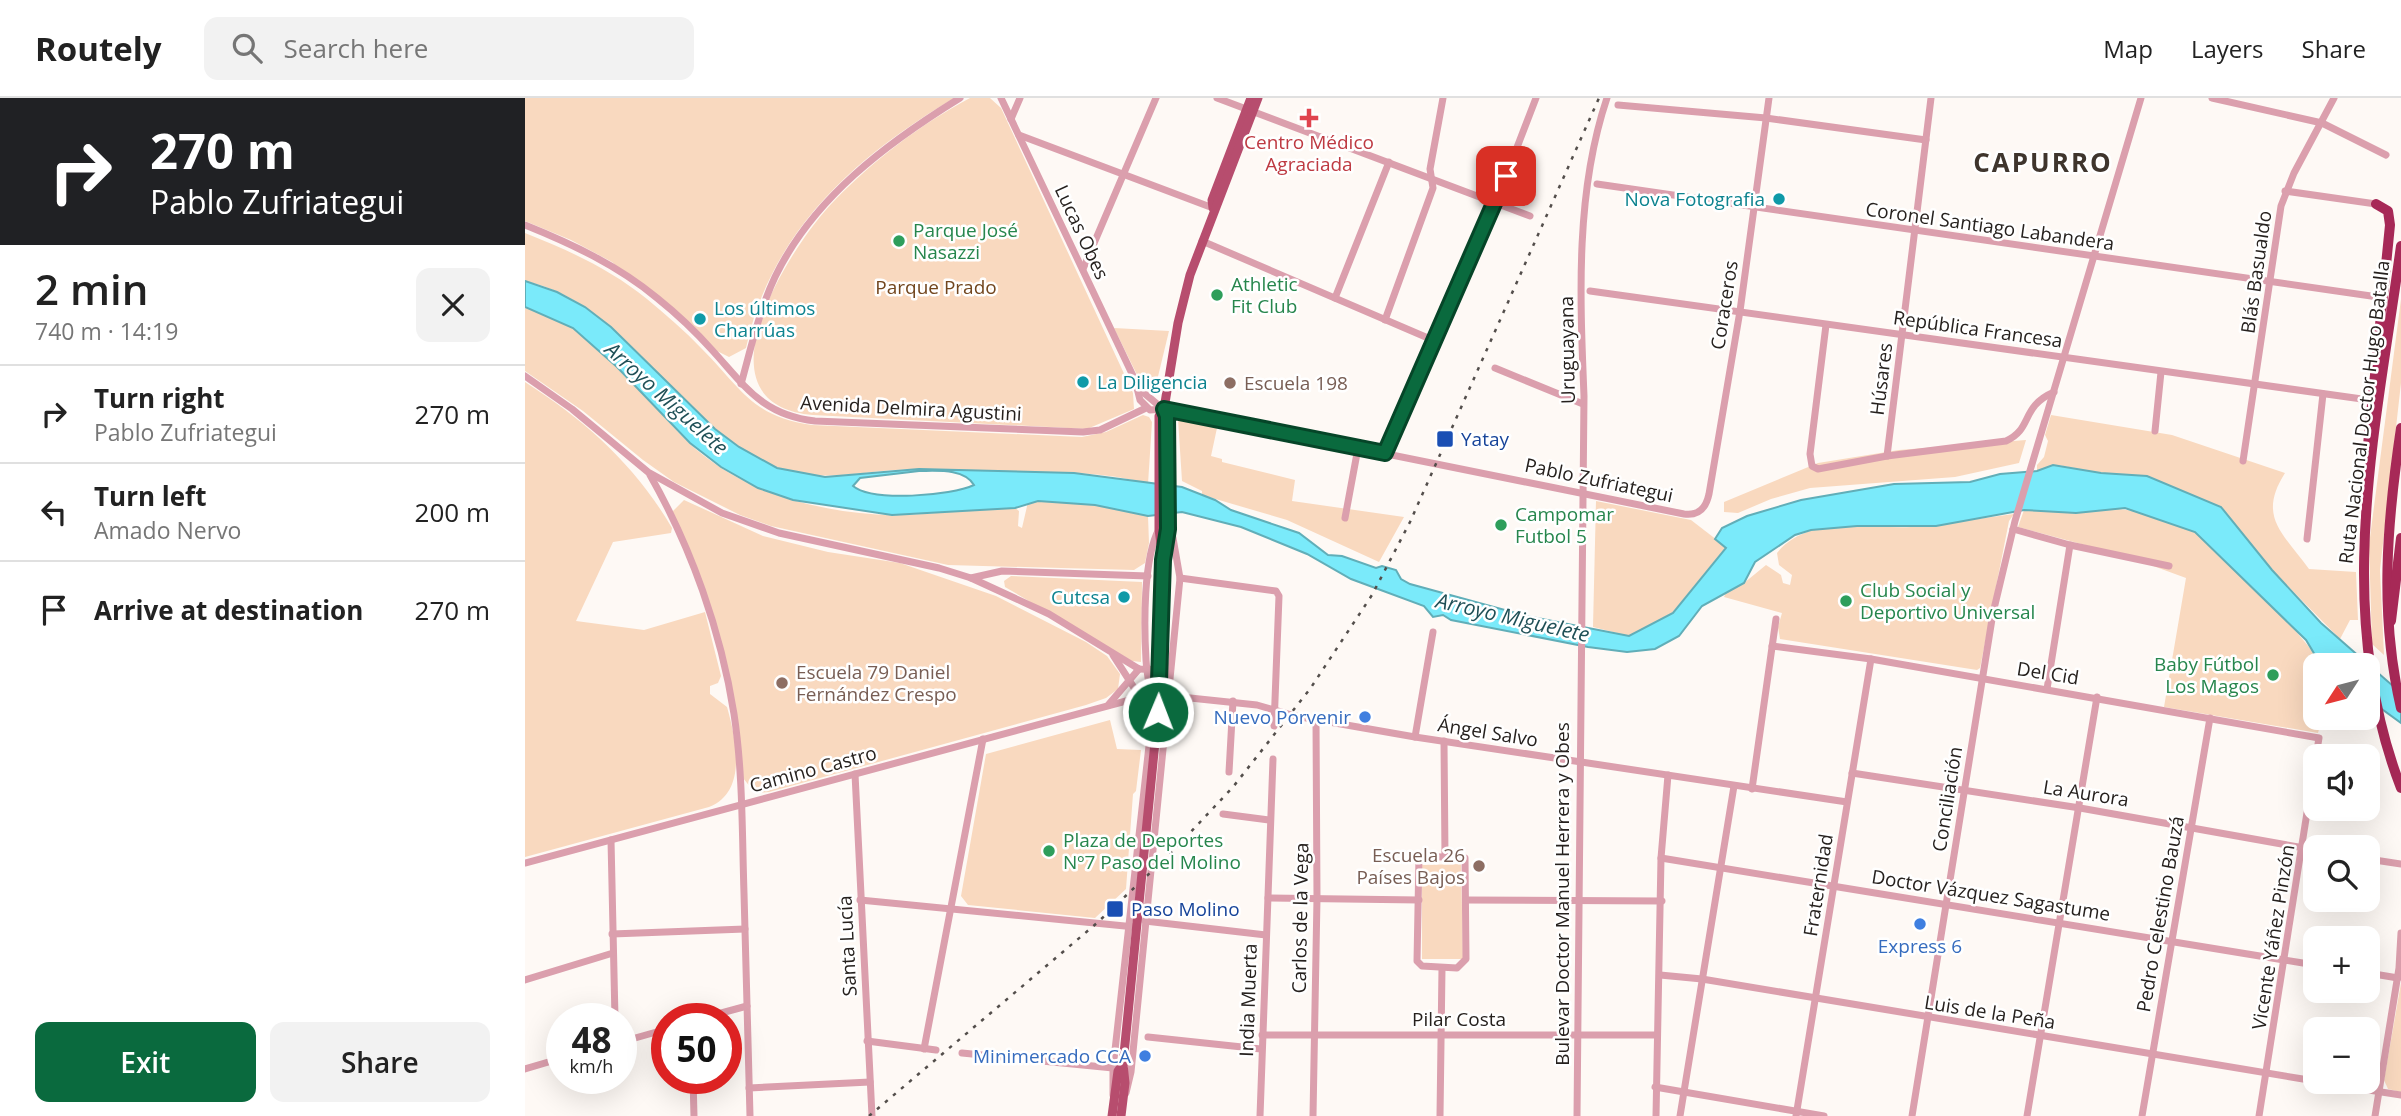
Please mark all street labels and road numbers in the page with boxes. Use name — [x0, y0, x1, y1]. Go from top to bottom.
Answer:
street label: Lucas Obes — [1049, 181, 1115, 283]
street label: Coronel Santiago Labandera — [1864, 196, 2116, 256]
street label: Blás Basualdo — [2235, 209, 2277, 335]
street label: Coraceros — [1704, 259, 1744, 351]
street label: Ruta Nacional Doctor Hugo Batalla — [2332, 259, 2396, 565]
street label: Uruguayana — [1553, 296, 1581, 404]
street label: República Francesa — [1892, 304, 2064, 354]
street label: Húsares — [1864, 341, 1898, 417]
street label: Avenida Delmira Agustini — [800, 389, 1022, 427]
street label: Pablo Zufriategui — [1522, 452, 1676, 508]
street label: Del Cid — [2015, 655, 2081, 691]
street label: Ángel Salvo — [1436, 711, 1540, 753]
street label: Bulevar Doctor Manuel Herrera y Obes — [1549, 722, 1575, 1066]
street label: Camino Castro — [747, 740, 879, 798]
street label: Conciliación — [1926, 745, 1968, 853]
street label: La Aurora — [2041, 773, 2131, 813]
street label: Pedro Celestino Bauzá — [2130, 814, 2190, 1014]
street label: Fraternidad — [1797, 832, 1839, 938]
street label: Carlos de la Vega — [1286, 842, 1314, 994]
street label: Vicente Yáñez Pinzón — [2246, 843, 2300, 1031]
street label: Doctor Vázquez Sagastume — [1870, 863, 2112, 927]
street label: Santa Lucía — [831, 895, 863, 997]
street label: India Muerta — [1233, 943, 1263, 1057]
street label: Luis de la Peña — [1923, 989, 2057, 1035]
street label: Pilar Costa — [1412, 1006, 1506, 1032]

